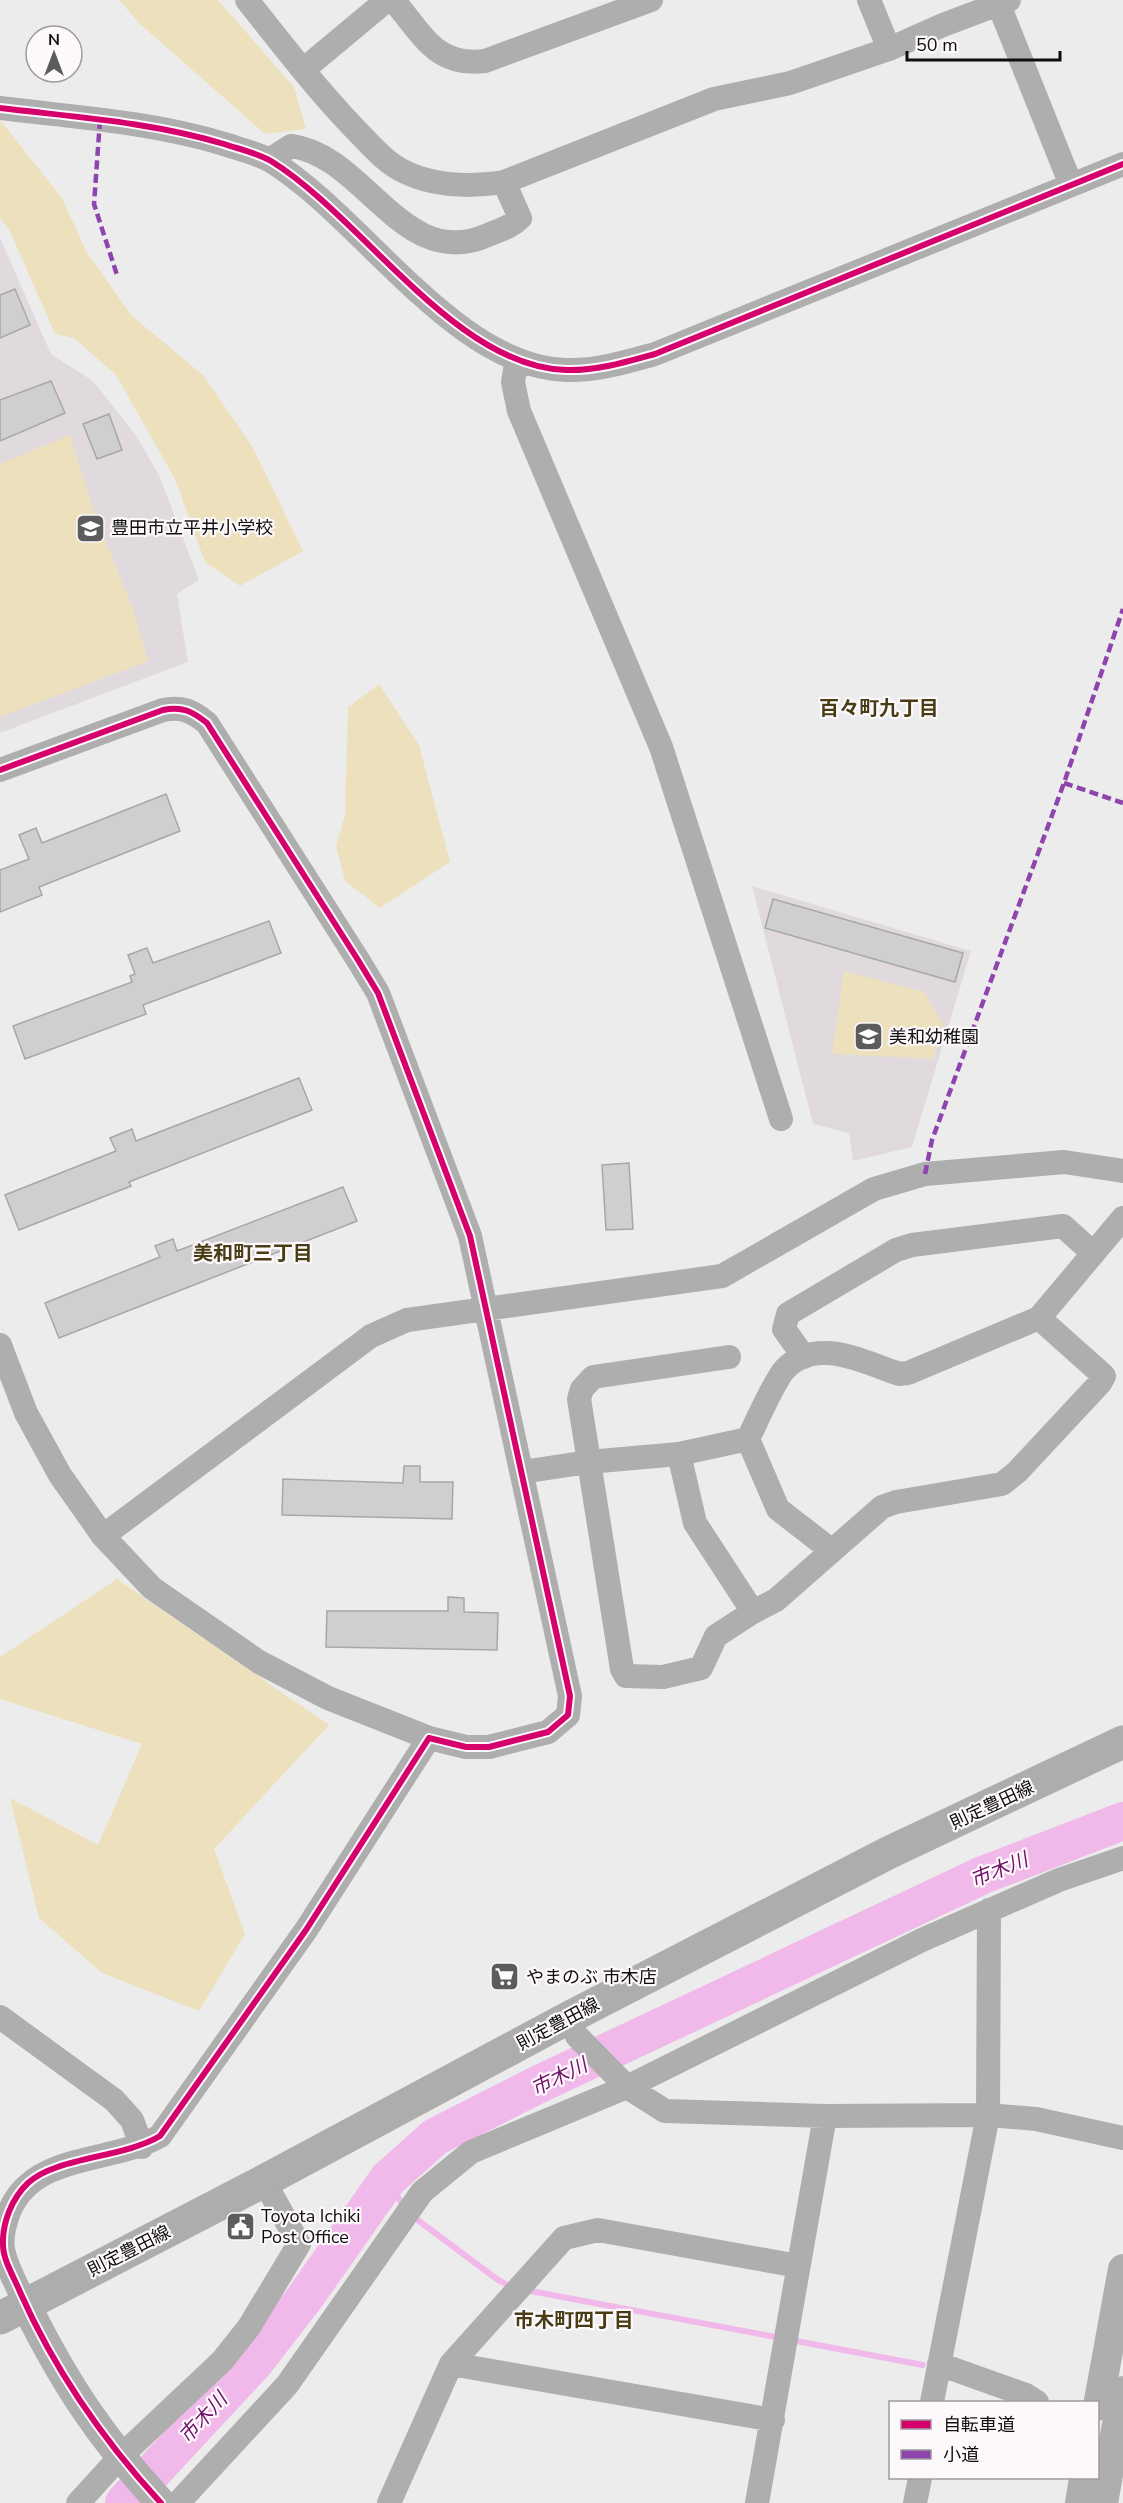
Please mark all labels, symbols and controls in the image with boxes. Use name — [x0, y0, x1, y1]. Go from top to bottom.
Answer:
north arrow — [24, 24, 84, 84]
scale bar — [907, 24, 1060, 62]
text: N — [48, 29, 60, 51]
text: 50 m — [916, 33, 958, 57]
school or university icon: 豊田市立平井小学校 — [74, 512, 106, 544]
place label: 豊田市立平井小学校 — [111, 516, 273, 540]
district label: 百々町九丁目 — [819, 695, 939, 722]
school or university icon: 美和幼稚園 — [852, 1021, 884, 1053]
place label: 美和幼稚園 — [889, 1025, 979, 1049]
district label: 美和町三丁目 — [193, 1240, 313, 1267]
street label: 則定豊田線 — [946, 1775, 1038, 1835]
water label: 市木川 — [966, 1845, 1034, 1894]
supermarket icon: やまのぶ 市木店 — [489, 1961, 521, 1993]
place label: やまのぶ 市木店 — [526, 1965, 657, 1989]
street label: 則定豊田線 — [513, 1992, 603, 2056]
water label: 市木川 — [526, 2051, 594, 2102]
place label: Toyota Ichiki Post Office — [261, 2204, 360, 2249]
public building icon: Toyota Ichiki Post Office — [224, 2210, 256, 2242]
street label: 則定豊田線 — [83, 2220, 175, 2282]
district label: 市木町四丁目 — [514, 2307, 634, 2334]
water label: 市木川 — [173, 2385, 235, 2449]
legend — [889, 2401, 1099, 2479]
text: 自転車道 — [943, 2413, 1015, 2437]
text: 小道 — [943, 2443, 979, 2467]

